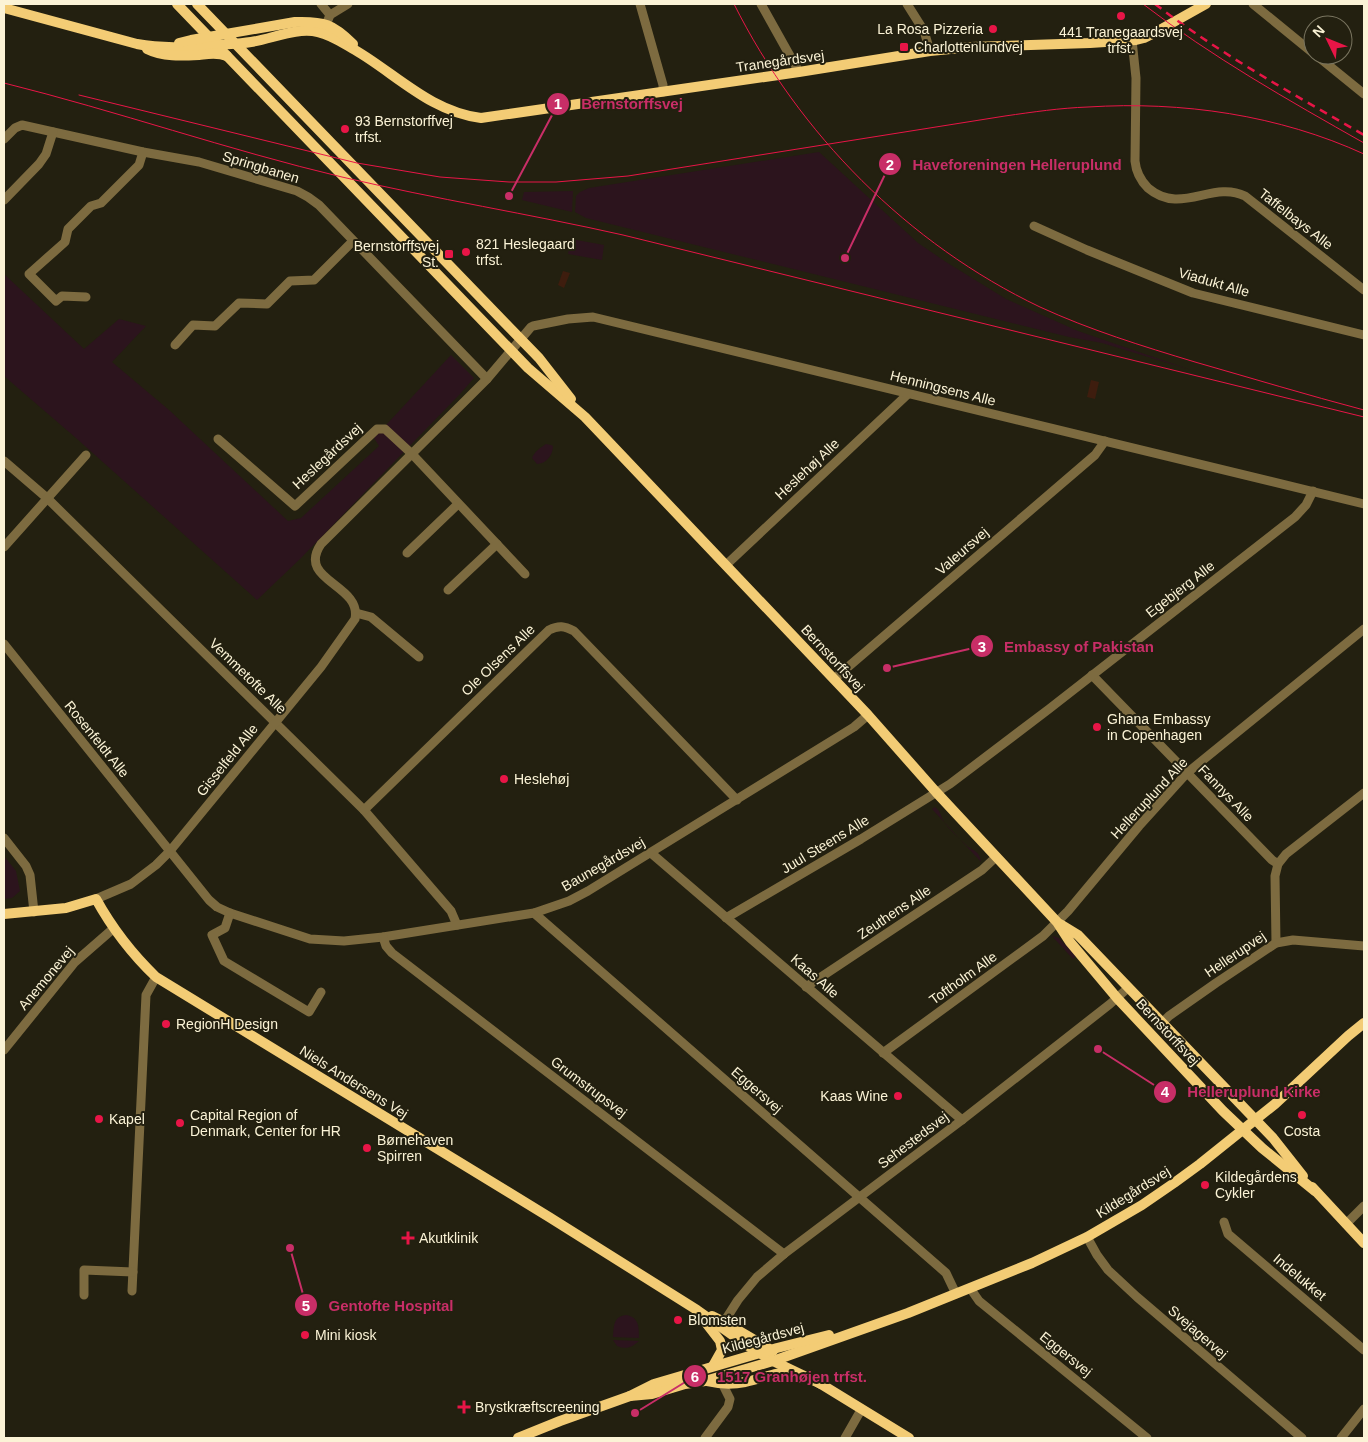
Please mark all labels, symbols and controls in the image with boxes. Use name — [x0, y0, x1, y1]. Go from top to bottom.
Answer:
marker: 441 Tranegaardsvej trfst. — [1115, 10, 1127, 22]
north arrow — [1303, 15, 1353, 65]
place label: La Rosa Pizzeria — [877, 21, 983, 37]
text: N — [1309, 22, 1328, 40]
marker: La Rosa Pizzeria — [987, 23, 999, 35]
place label: 441 Tranegaardsvej trfst. — [1059, 24, 1183, 56]
place label: Charlottenlundvej — [914, 39, 1023, 55]
marker: Charlottenlundvej — [898, 41, 910, 53]
street label: Tranegårdsvej — [735, 47, 825, 75]
callout: Bernstorffsvej — [546, 89, 692, 119]
text: 1 — [554, 95, 562, 112]
text: Bernstorffsvej — [581, 95, 683, 112]
place label: 93 Bernstorffvej trfst. — [355, 113, 453, 145]
marker: 93 Bernstorffvej trfst. — [339, 123, 351, 135]
street label: Springbanen — [221, 148, 301, 186]
callout: Haveforeningen Helleruplund — [878, 149, 1132, 179]
text: 2 — [886, 156, 894, 173]
text: Haveforeningen Helleruplund — [912, 156, 1122, 173]
street label: Taffelbays Alle — [1256, 185, 1336, 253]
place label: 821 Heslegaard trfst. — [476, 236, 575, 268]
place label: Bernstorffsvej St. — [354, 238, 439, 270]
marker: 821 Heslegaard trfst. — [460, 246, 472, 258]
marker: Bernstorffsvej St. — [443, 248, 455, 260]
street label: Viadukt Alle — [1177, 264, 1251, 300]
street label: Henningsens Alle — [889, 367, 998, 409]
street label: Heslegårdsvej — [289, 420, 365, 492]
street label: Heslehøj Alle — [772, 435, 842, 503]
street label: Valeursvej — [932, 524, 992, 578]
street label: Egebjerg Alle — [1143, 557, 1218, 621]
street label: Ole Olsens Alle — [458, 621, 538, 699]
street label: Bernstorffsvej — [798, 621, 868, 695]
callout: Embassy of Pakistan — [969, 631, 1164, 661]
street label: Vemmetofte Alle — [206, 635, 290, 717]
text: 3 — [978, 638, 986, 655]
text: Embassy of Pakistan — [1004, 638, 1154, 655]
street label: Rosenfeldt Alle — [61, 698, 133, 780]
place label: Ghana Embassy in Copenhagen — [1107, 711, 1211, 743]
street label: Gisselfeld Alle — [193, 721, 261, 799]
marker: Ghana Embassy in Copenhagen — [1091, 721, 1103, 733]
street label: Helleruplund Alle — [1107, 754, 1191, 842]
street label: Fannys Alle — [1195, 761, 1257, 825]
place label: Heslehøj — [514, 771, 569, 787]
marker: Heslehøj — [498, 773, 510, 785]
street label: Juul Steens Alle — [778, 811, 872, 877]
street label: Baunegårdsvej — [559, 834, 647, 894]
street label: Zeuthens Alle — [854, 882, 934, 942]
street label: Hellerupvej — [1201, 928, 1269, 980]
street label: Anemonevej — [15, 943, 77, 1013]
street label: Toftholm Alle — [926, 948, 1000, 1008]
street label: Kaas Alle — [788, 951, 842, 1001]
street label: Bernstorffsvej — [1133, 995, 1203, 1069]
place label: RegionH Design — [176, 1016, 278, 1032]
marker: RegionH Design — [160, 1018, 172, 1030]
street label: Niels Andersens Vej — [297, 1042, 411, 1122]
street label: Grumstrupsvej — [548, 1053, 630, 1121]
street label: Eggersvej — [728, 1064, 786, 1116]
callout: Helleruplund Kirke — [1152, 1077, 1331, 1107]
text: 4 — [1161, 1083, 1170, 1100]
text: Helleruplund Kirke — [1187, 1083, 1321, 1100]
place label: Kaas Wine — [820, 1088, 888, 1104]
marker: Kaas Wine — [892, 1090, 904, 1102]
place label: Capital Region of Denmark, Center for HR — [190, 1107, 341, 1139]
street label: Sehestedsvej — [875, 1108, 951, 1172]
marker: Costa — [1296, 1109, 1308, 1121]
place label: Kapel — [109, 1111, 145, 1127]
marker: Kapel — [93, 1113, 105, 1125]
marker: Capital Region of Denmark, Center for HR — [174, 1117, 186, 1129]
place label: Costa — [1284, 1123, 1320, 1139]
place label: Børnehaven Spirren — [377, 1132, 453, 1164]
marker: Børnehaven Spirren — [361, 1142, 373, 1154]
street label: Kildegårdsvej — [1093, 1163, 1173, 1221]
place label: Kildegårdens Cykler — [1215, 1169, 1297, 1201]
marker: Kildegårdens Cykler — [1199, 1179, 1211, 1191]
place label: Akutklinik — [419, 1230, 479, 1246]
marker: Akutklinik — [401, 1231, 415, 1245]
street label: Indelukket — [1270, 1250, 1330, 1304]
callout: Gentofte Hospital — [293, 1290, 463, 1320]
text: 5 — [302, 1297, 310, 1314]
text: Gentofte Hospital — [328, 1297, 454, 1314]
street label: Svejagervej — [1165, 1302, 1231, 1362]
place label: Blomsten — [688, 1312, 746, 1328]
marker: Blomsten — [672, 1314, 684, 1326]
street label: Kildegårdsvej — [720, 1319, 806, 1357]
place label: Mini kiosk — [315, 1327, 377, 1343]
street label: Eggersvej — [1037, 1328, 1095, 1380]
marker: Mini kiosk — [299, 1329, 311, 1341]
callout: 1517 Granhøjen trfst. — [682, 1361, 877, 1391]
text: 6 — [691, 1368, 699, 1385]
text: 1517 Granhøjen trfst. — [717, 1368, 867, 1385]
place label: Brystkræftscreening — [475, 1399, 599, 1415]
marker: Brystkræftscreening — [457, 1400, 471, 1414]

